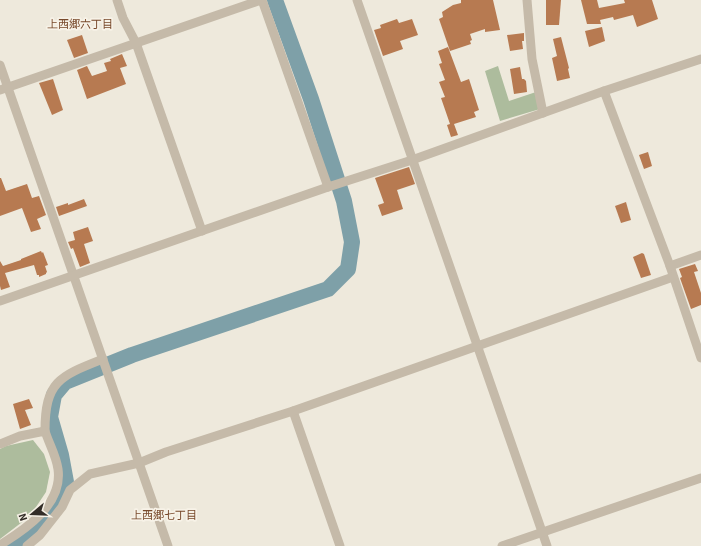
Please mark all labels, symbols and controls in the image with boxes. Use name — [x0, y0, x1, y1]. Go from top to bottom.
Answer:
district label: 上西郷六丁目 — [47, 17, 113, 32]
north arrow — [12, 494, 52, 534]
district label: 上西郷七丁目 — [131, 508, 197, 523]
text: N — [15, 511, 31, 523]

